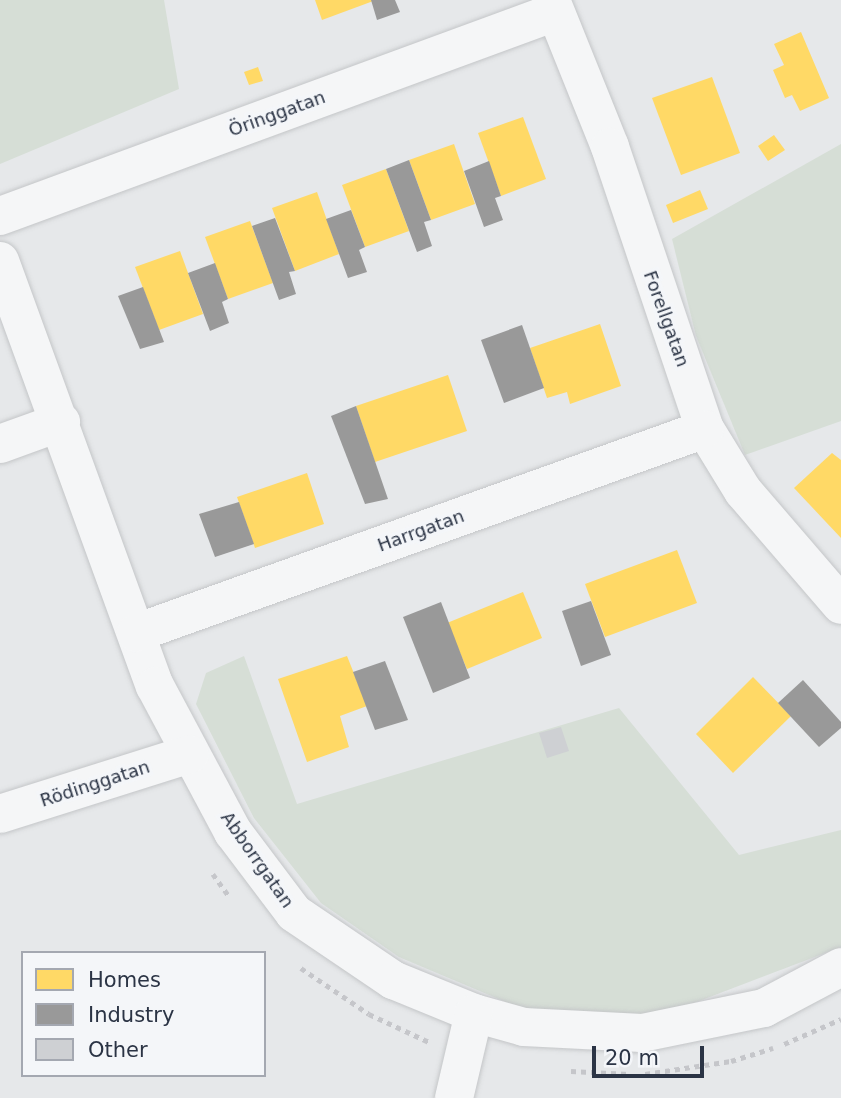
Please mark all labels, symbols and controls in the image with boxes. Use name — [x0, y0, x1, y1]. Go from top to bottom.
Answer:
street label: Öringgatan — [226, 87, 328, 141]
street label: Forellgatan — [639, 268, 693, 370]
street label: Harrgatan — [375, 505, 467, 557]
street label: Rödinggatan — [37, 756, 153, 812]
street label: Abborrgatan — [216, 808, 298, 912]
legend — [21, 951, 266, 1077]
text: Homes — [88, 968, 161, 992]
text: Industry — [88, 1003, 174, 1027]
scale bar — [596, 1032, 708, 1076]
text: Other — [88, 1038, 148, 1062]
text: 20 m — [605, 1046, 659, 1070]

